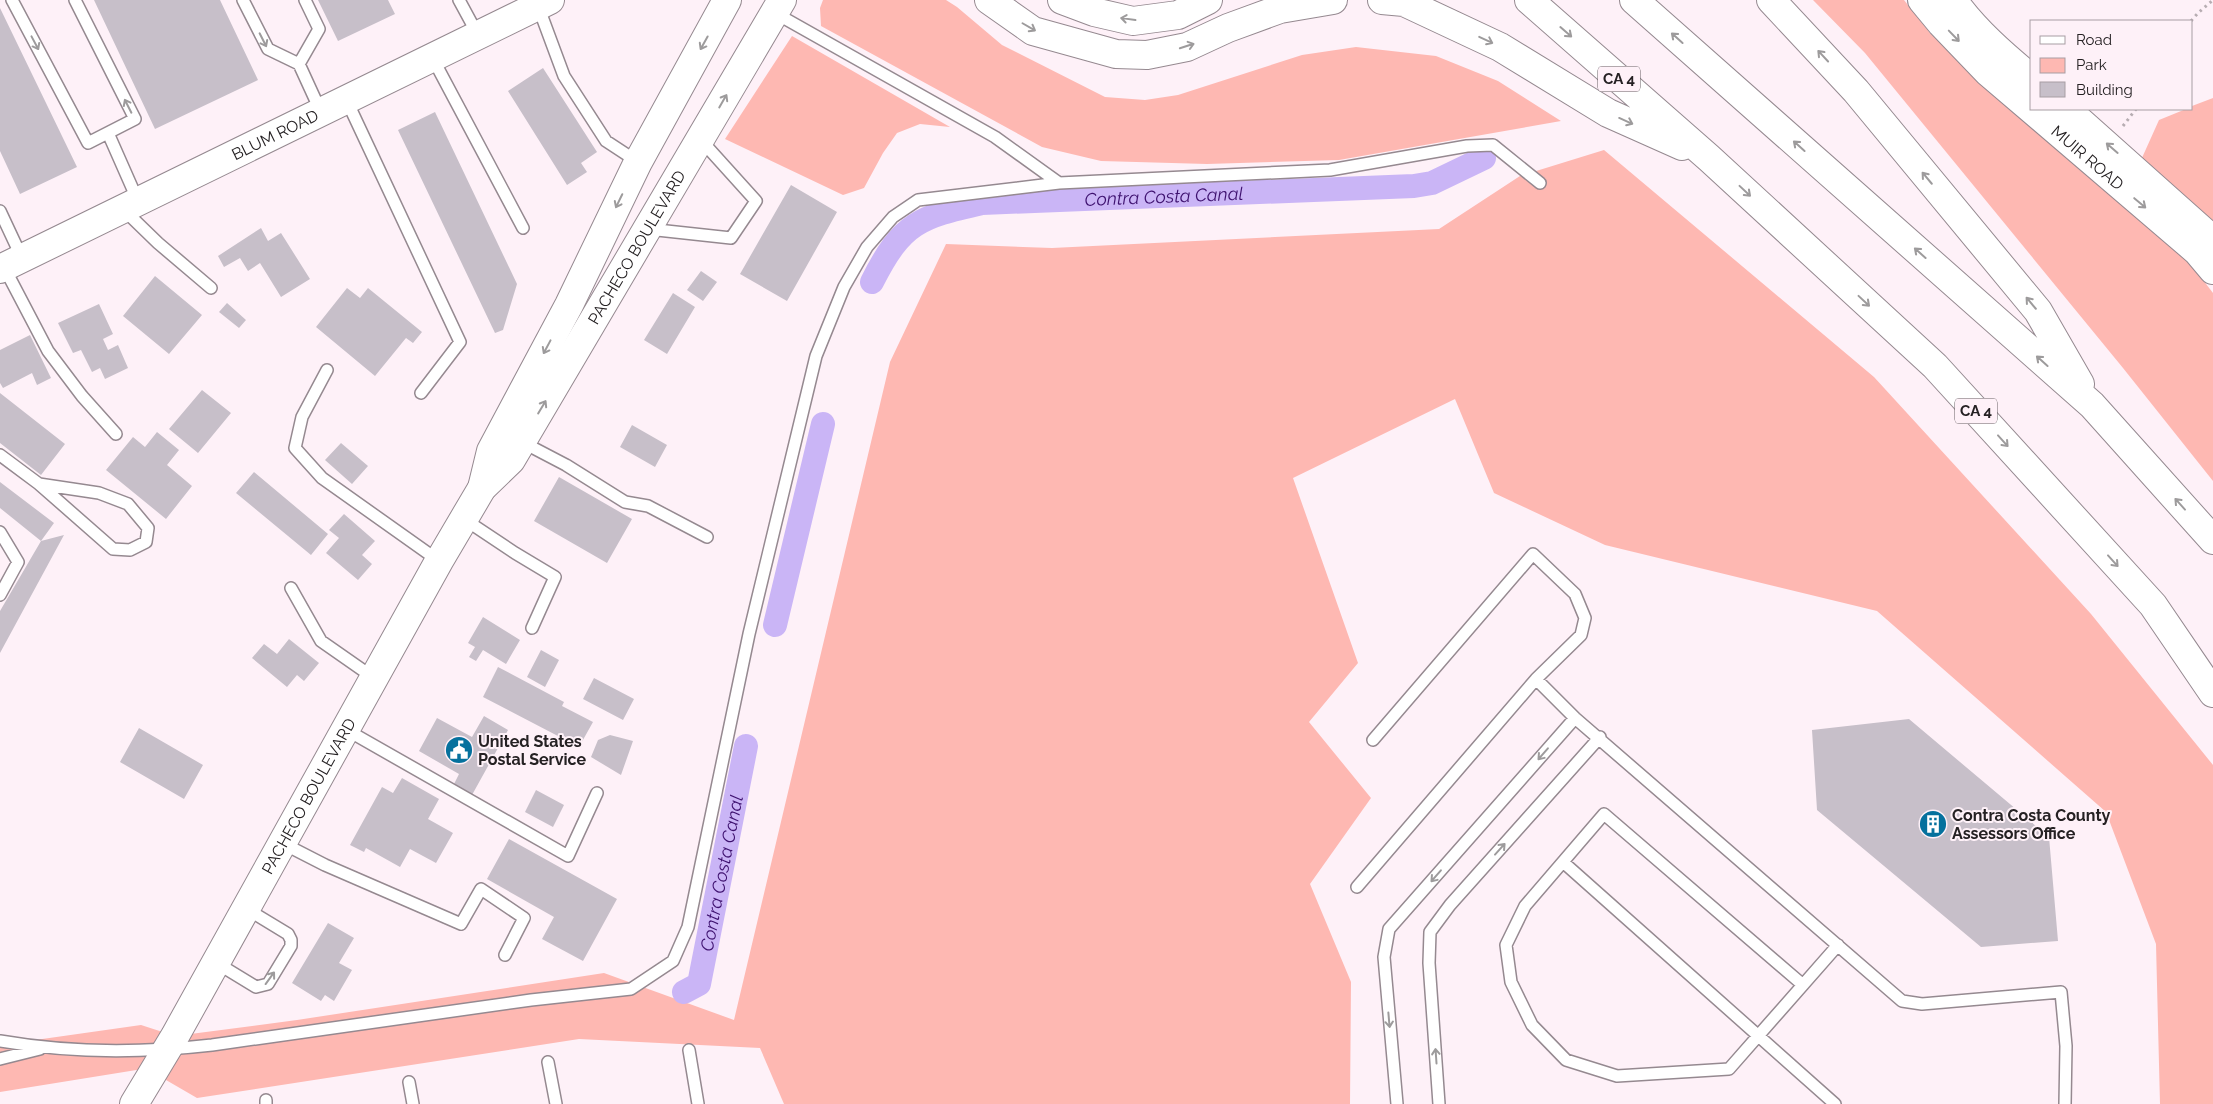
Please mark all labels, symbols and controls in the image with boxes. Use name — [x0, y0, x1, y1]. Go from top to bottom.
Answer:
one-way arrow — [1121, 14, 1137, 24]
legend — [2030, 20, 2193, 110]
one-way arrow — [1022, 23, 1036, 33]
one-way arrow — [1559, 26, 1572, 38]
one-way arrow — [1948, 30, 1960, 43]
text: Road — [2076, 31, 2112, 49]
one-way arrow — [259, 32, 268, 47]
one-way arrow — [1671, 33, 1684, 44]
one-way arrow — [31, 35, 40, 50]
one-way arrow — [699, 35, 708, 50]
one-way arrow — [1478, 35, 1493, 45]
one-way arrow — [1178, 41, 1194, 51]
one-way arrow — [1817, 49, 1829, 62]
text: Park — [2076, 56, 2107, 74]
road number: CA 4 — [1598, 66, 1640, 92]
text: Building — [2076, 81, 2133, 99]
one-way arrow — [718, 95, 728, 109]
one-way arrow — [123, 98, 133, 113]
street label: BLUM ROAD — [228, 105, 321, 164]
one-way arrow — [1618, 117, 1633, 126]
street label: MUIR ROAD — [2048, 121, 2128, 194]
one-way arrow — [1792, 140, 1805, 151]
one-way arrow — [2106, 142, 2119, 154]
street label: PACHECO BOULEVARD — [584, 167, 689, 327]
one-way arrow — [1922, 172, 1933, 185]
water label: Contra Costa Canal — [1084, 182, 1244, 209]
one-way arrow — [1738, 185, 1751, 197]
one-way arrow — [614, 193, 623, 208]
one-way arrow — [2134, 197, 2147, 208]
one-way arrow — [1914, 247, 1927, 259]
one-way arrow — [1858, 295, 1871, 307]
one-way arrow — [2025, 297, 2036, 310]
one-way arrow — [542, 339, 551, 354]
one-way arrow — [2036, 355, 2049, 367]
road number: CA 4 — [1955, 398, 1997, 424]
one-way arrow — [538, 401, 548, 415]
one-way arrow — [1998, 434, 2009, 447]
one-way arrow — [2175, 497, 2186, 510]
one-way arrow — [2107, 555, 2119, 568]
street label: PACHECO BOULEVARD — [257, 715, 359, 877]
place label: United States Postal Service — [478, 732, 587, 769]
public building icon: United States Postal Service — [444, 735, 474, 765]
one-way arrow — [1537, 748, 1549, 761]
water label: Contra Costa Canal — [695, 793, 747, 953]
place label: Contra Costa County Assessors Office — [1952, 806, 2110, 843]
building icon: Contra Costa County Assessors Office — [1918, 809, 1948, 839]
one-way arrow — [1494, 842, 1506, 855]
one-way arrow — [1430, 870, 1441, 883]
one-way arrow — [265, 971, 275, 985]
one-way arrow — [1384, 1012, 1394, 1028]
one-way arrow — [1431, 1048, 1440, 1064]

